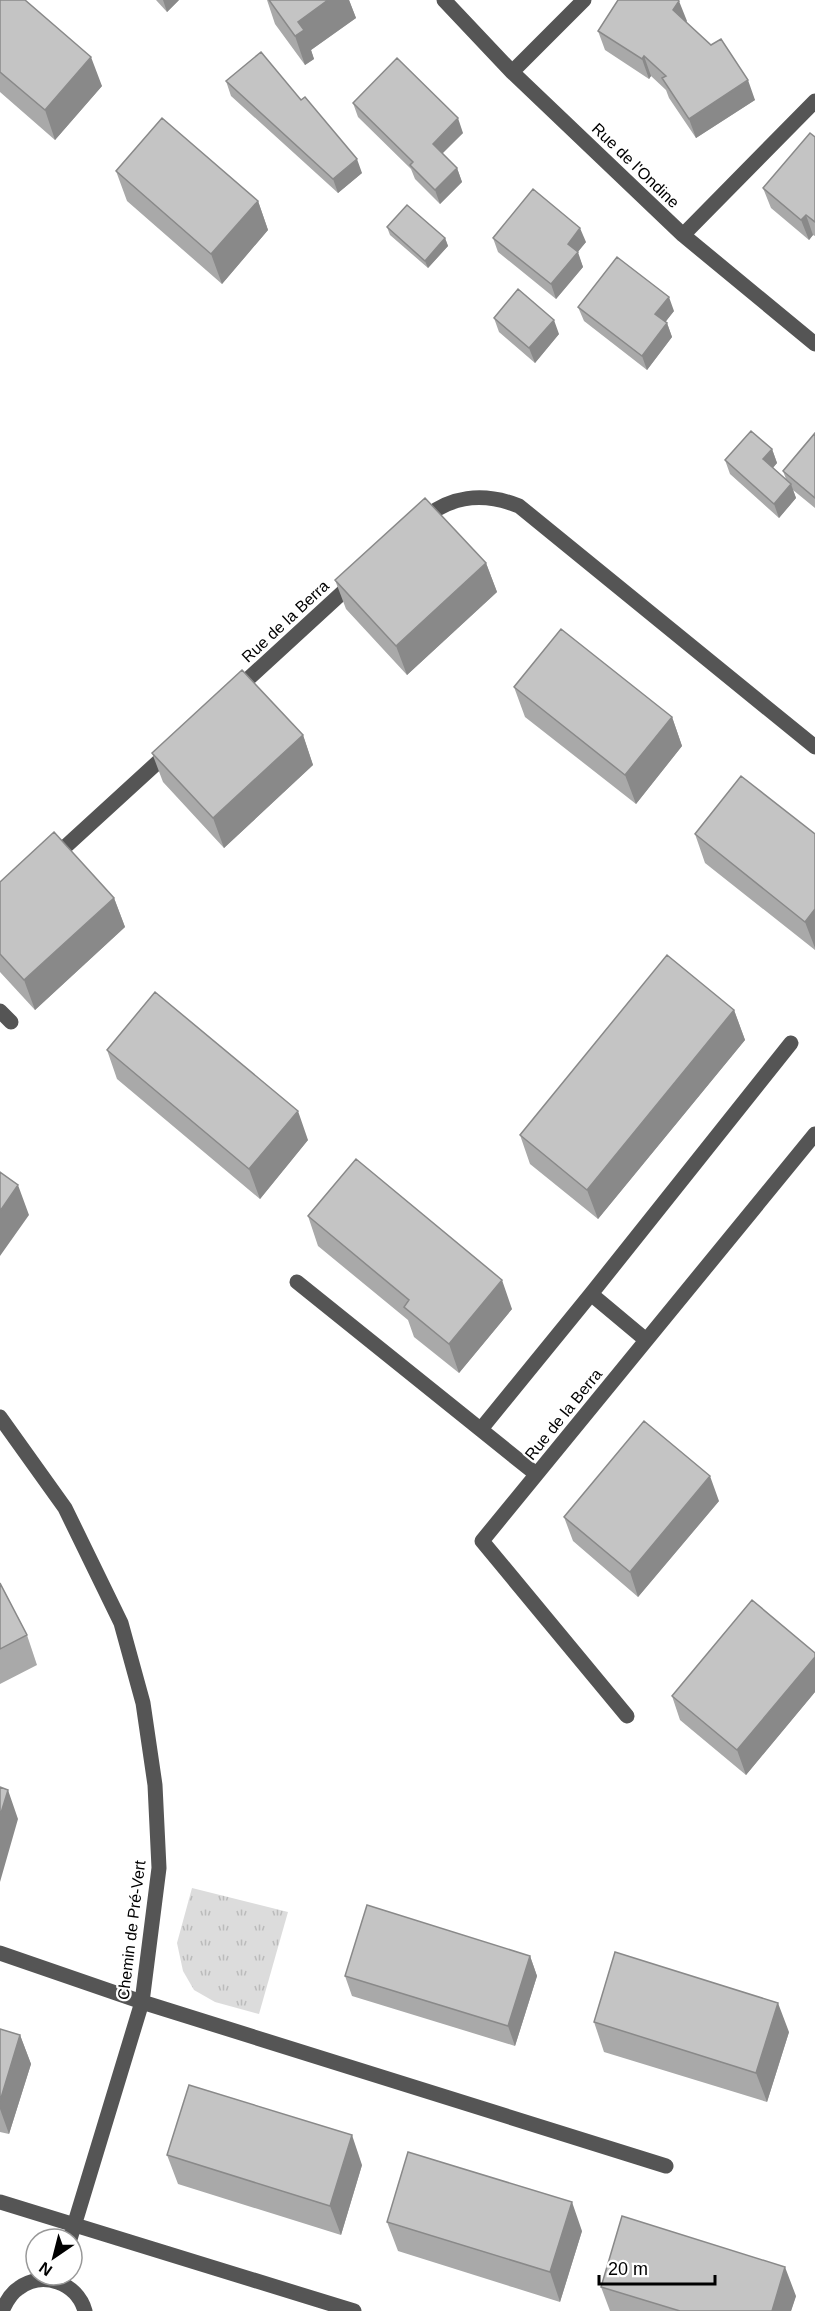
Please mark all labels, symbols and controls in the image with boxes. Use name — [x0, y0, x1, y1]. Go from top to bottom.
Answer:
street label: Rue de l'Ondine — [589, 120, 683, 211]
street label: Rue de la Berra — [239, 577, 332, 666]
street label: Rue de la Berra — [522, 1365, 605, 1463]
street label: Chemin de Pré-Vert — [114, 1859, 149, 2001]
north arrow — [24, 2227, 84, 2287]
scale bar — [599, 2248, 714, 2286]
text: N — [36, 2259, 55, 2279]
text: 20 m — [608, 2259, 648, 2279]

